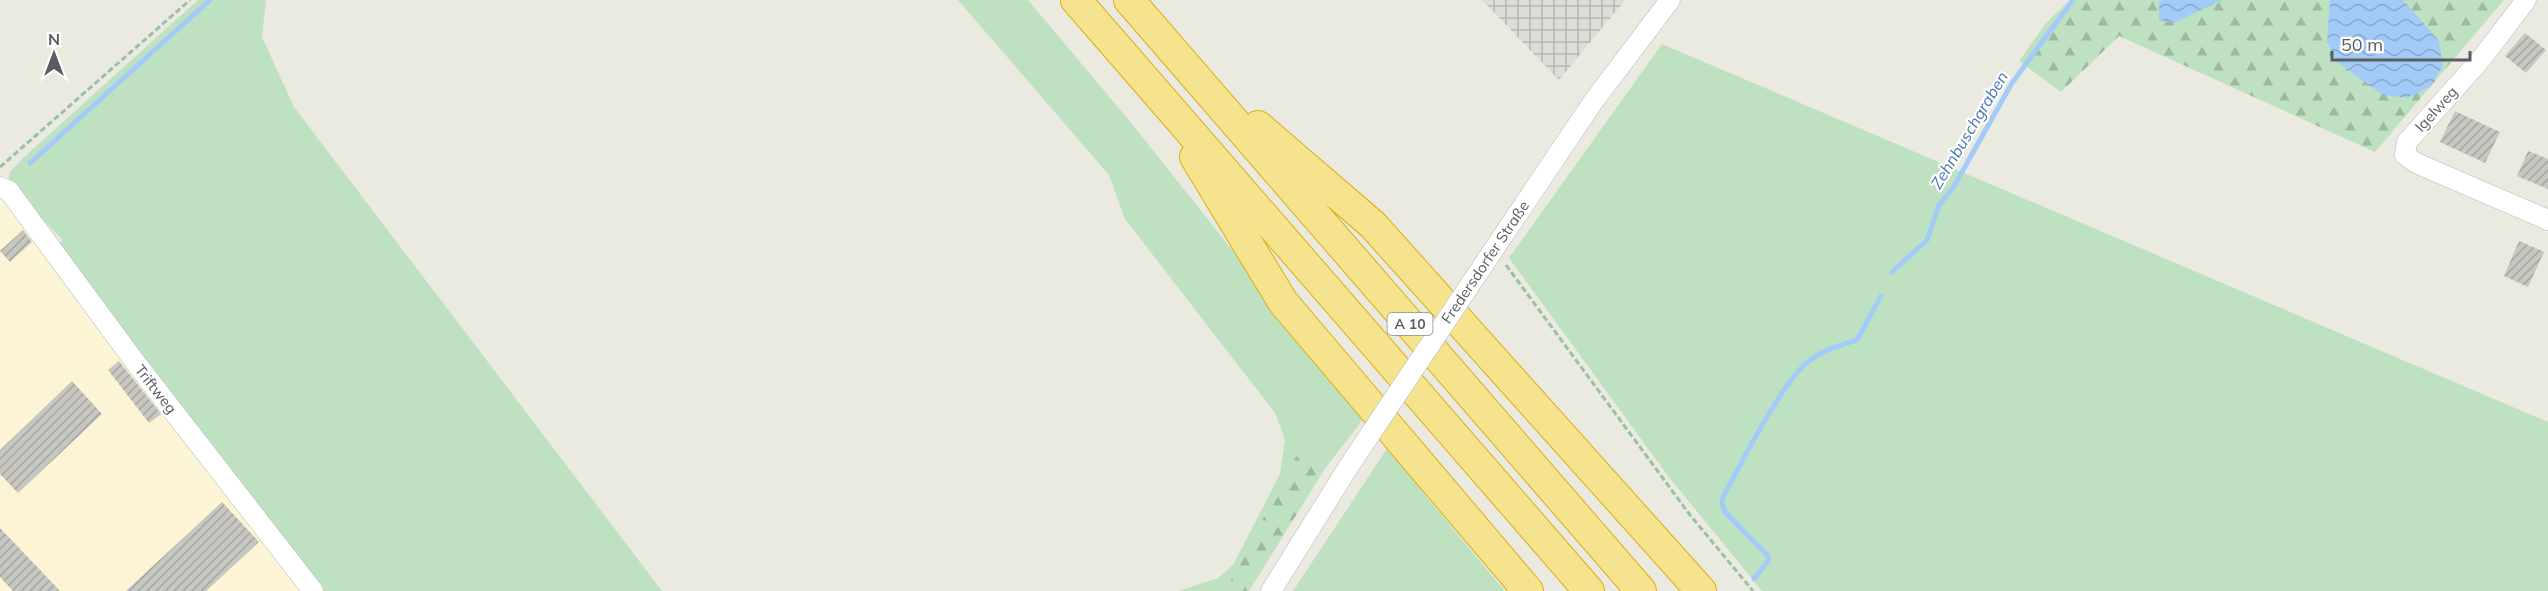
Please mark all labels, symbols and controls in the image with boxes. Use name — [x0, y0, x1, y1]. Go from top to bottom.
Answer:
north arrow — [24, 24, 84, 84]
scale bar — [2332, 24, 2470, 62]
text: N — [48, 29, 60, 49]
text: 50 m — [2341, 33, 2383, 56]
water label: Zehnbuschgraben — [1926, 68, 2012, 192]
street label: Igelweg — [2411, 82, 2461, 136]
street label: Fredersdorfer Straße — [1437, 197, 1533, 327]
road number: A 10 — [1388, 313, 1432, 335]
street label: Triftweg — [131, 361, 181, 417]

